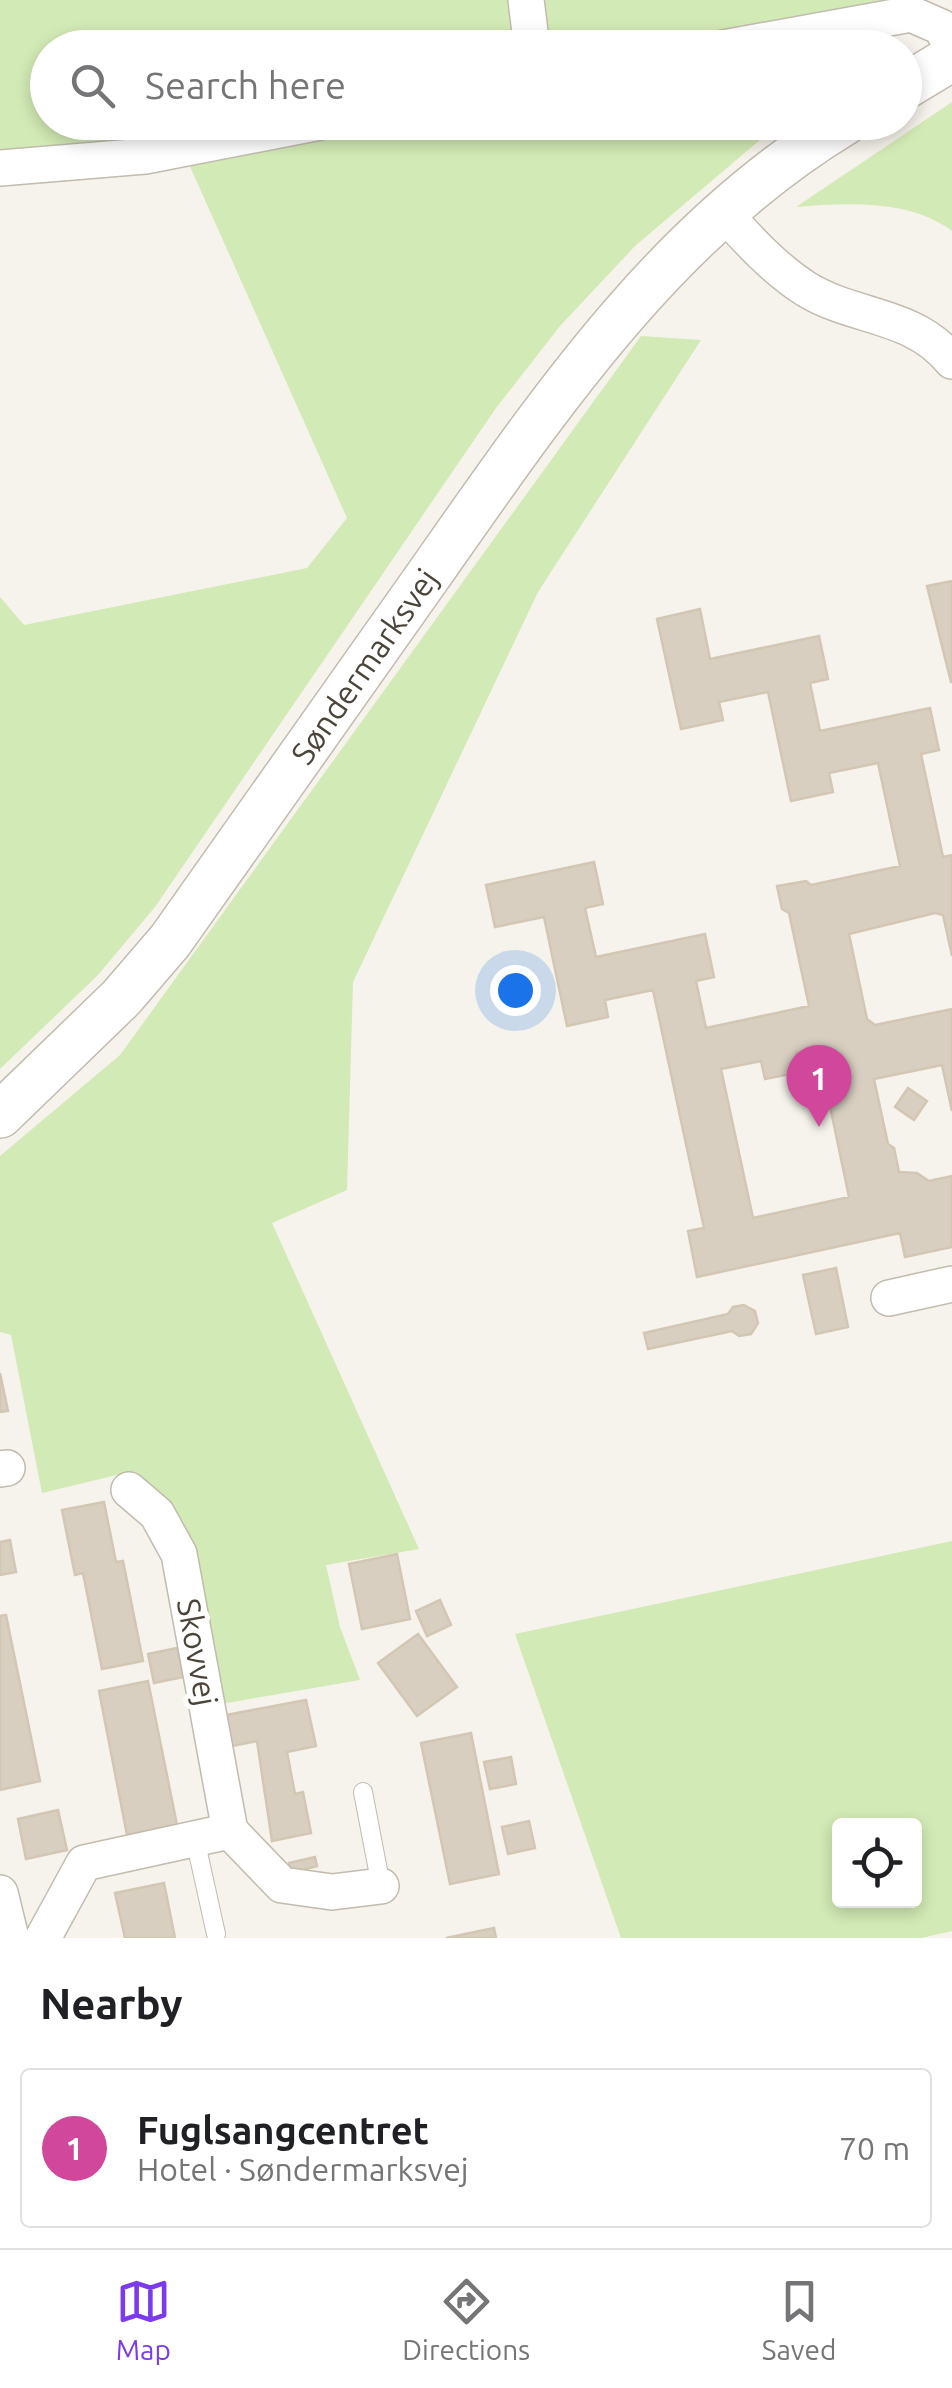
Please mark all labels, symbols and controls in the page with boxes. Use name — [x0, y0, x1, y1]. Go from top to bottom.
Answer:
search box — [30, 30, 922, 140]
icon: search — [65, 58, 120, 113]
text: Search here — [145, 64, 346, 106]
street label: Søndermarksvej — [283, 562, 445, 770]
your location — [490, 965, 541, 1016]
pin: 1 — [786, 1044, 852, 1127]
street label: Skovvej — [171, 1596, 225, 1708]
map controls — [832, 1818, 922, 1908]
button: locate — [832, 1818, 922, 1908]
text: Nearby — [40, 1980, 183, 2027]
text: Fuglsangcentret — [137, 2109, 429, 2151]
text: 1 — [65, 2130, 84, 2166]
text: 70 m — [839, 2130, 910, 2166]
text: Hotel · Søndermarksvej — [137, 2151, 469, 2187]
tab: Map — [116, 2274, 171, 2365]
tab: Directions — [402, 2274, 530, 2365]
tab: Saved — [762, 2274, 836, 2365]

